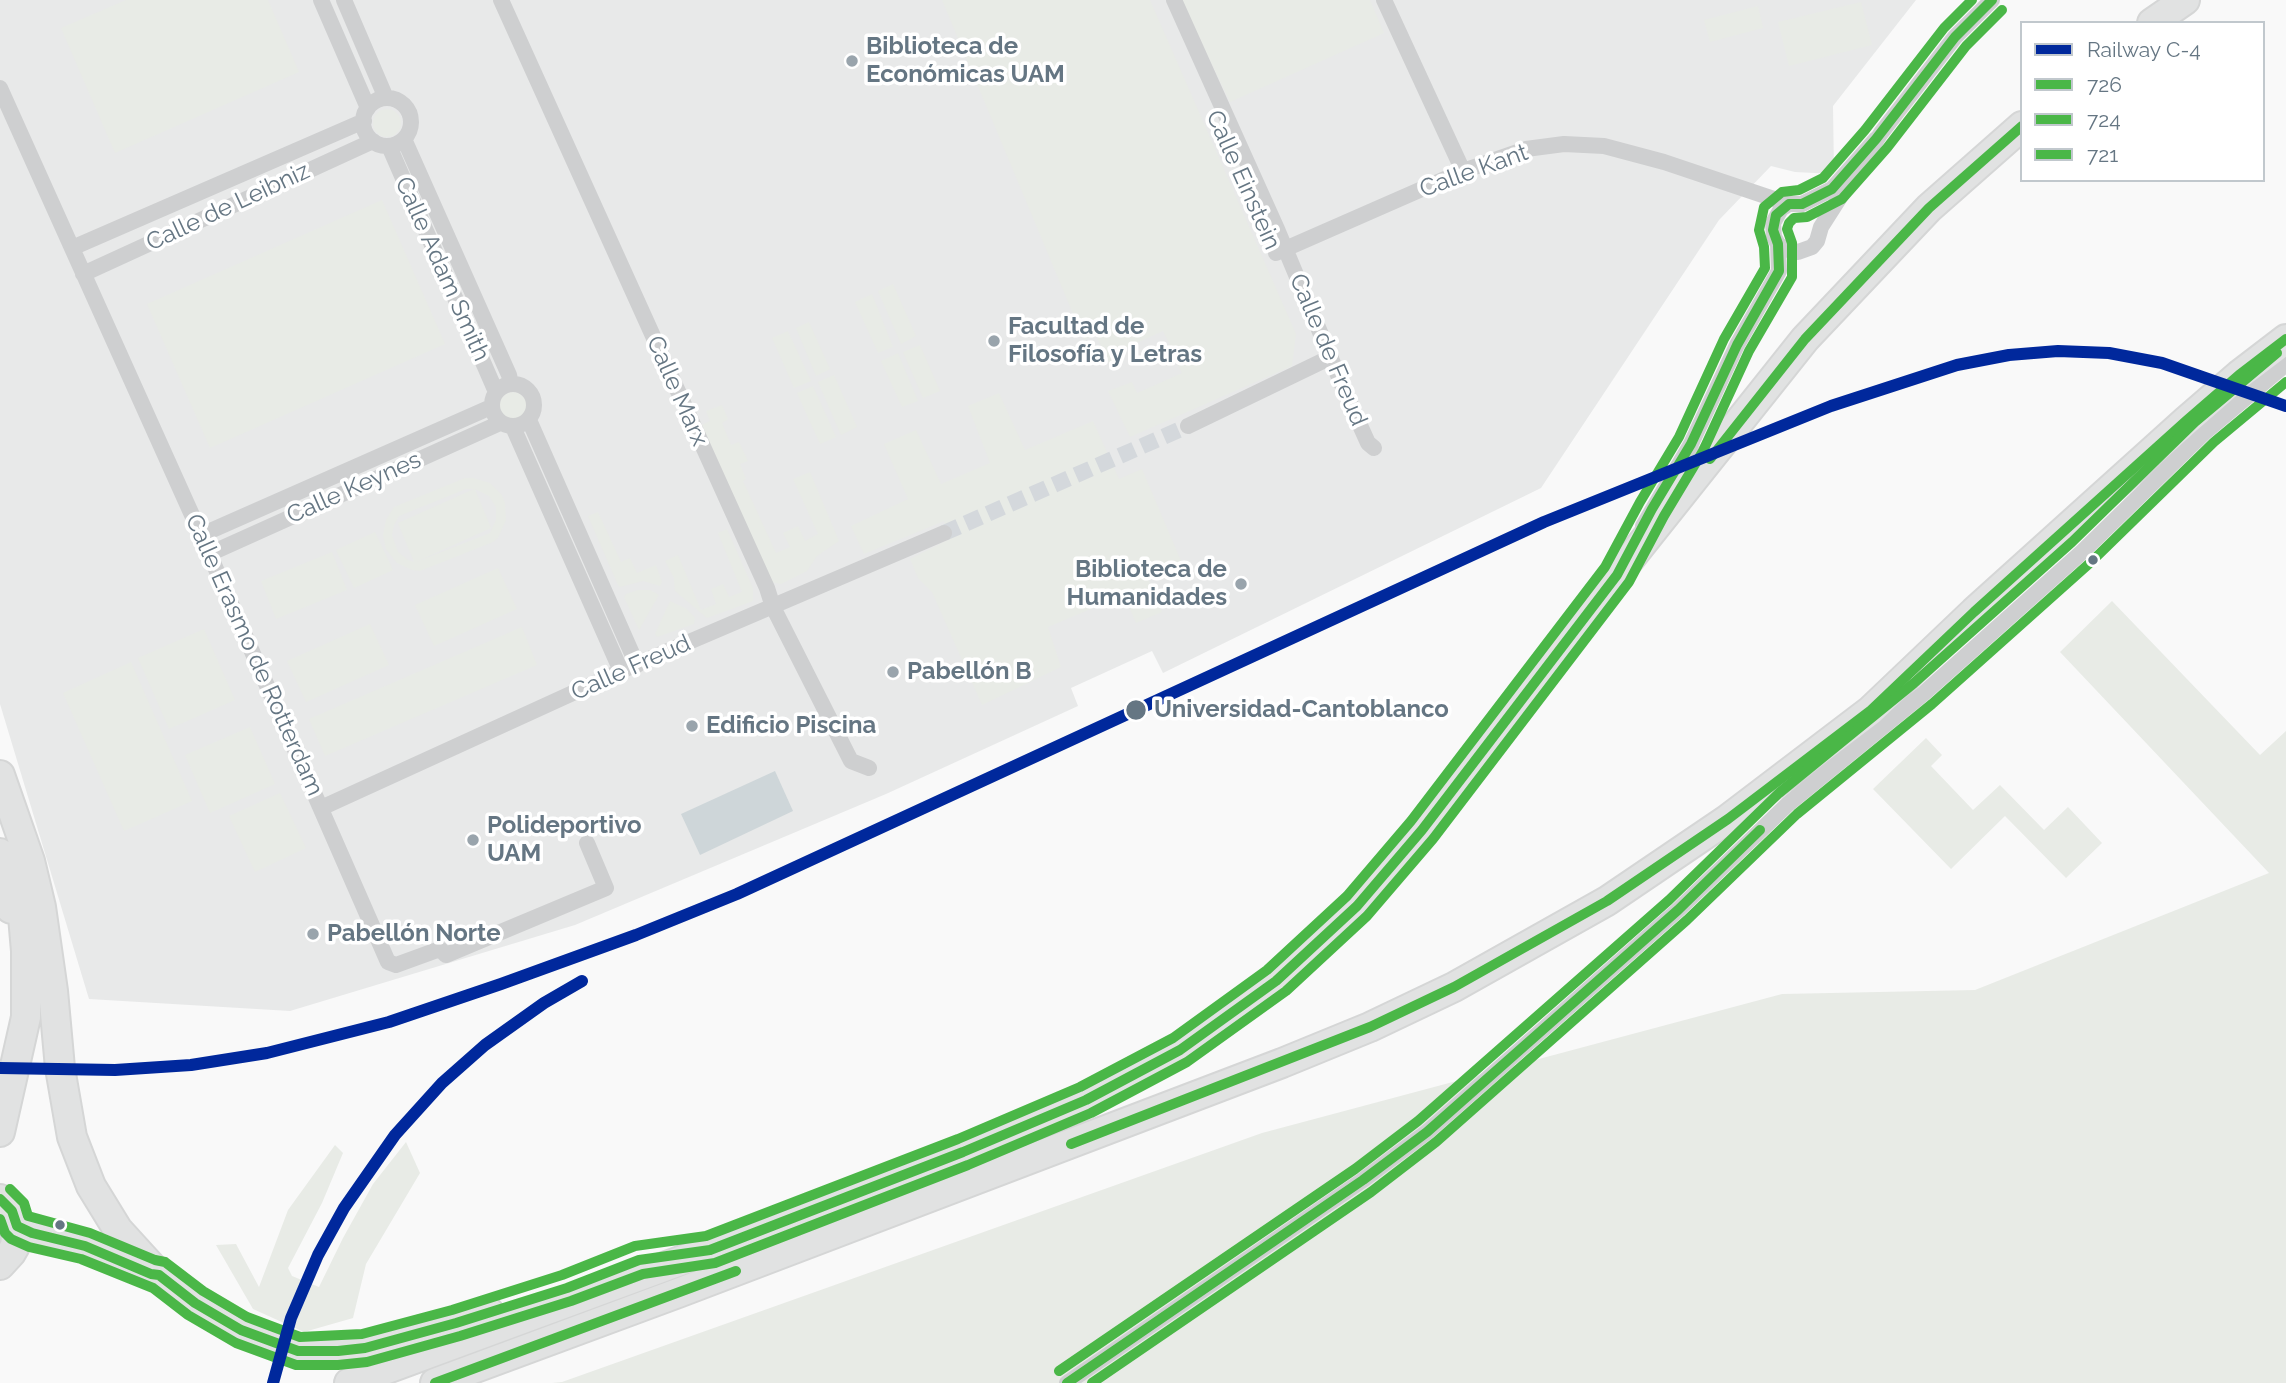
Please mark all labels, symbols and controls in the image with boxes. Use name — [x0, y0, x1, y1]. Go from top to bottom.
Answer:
legend — [2020, 21, 2265, 182]
place label: Biblioteca de Económicas UAM — [866, 33, 1065, 89]
text: Railway C-4 — [2087, 37, 2201, 62]
marker: Biblioteca de Económicas UAM — [844, 53, 860, 69]
text: 726 — [2087, 72, 2122, 97]
street label: Calle Einstein — [1199, 106, 1287, 254]
text: 724 — [2087, 107, 2121, 132]
street label: Calle Kant — [1416, 138, 1532, 204]
text: 721 — [2087, 142, 2118, 167]
street label: Calle de Leibniz — [142, 157, 314, 257]
street label: Calle Adam Smith — [388, 172, 496, 366]
street label: Calle de Freud — [1283, 270, 1373, 430]
place label: Facultad de Filosofía y Letras — [1008, 313, 1202, 369]
street label: Calle Marx — [640, 332, 714, 450]
marker: Facultad de Filosofía y Letras — [986, 333, 1002, 349]
street label: Calle Keynes — [282, 446, 426, 530]
street label: Calle Erasmo de Rotterdam — [179, 510, 329, 800]
unlabelled marker — [2086, 553, 2100, 567]
place label: Biblioteca de Humanidades — [1067, 556, 1227, 612]
marker: Biblioteca de Humanidades — [1233, 576, 1249, 592]
street label: Calle Freud — [567, 629, 695, 707]
place label: Pabellón B — [907, 658, 1031, 686]
marker: Pabellón B — [885, 664, 901, 680]
place label: Universidad-Cantoblanco — [1154, 696, 1449, 724]
marker: Universidad-Cantoblanco — [1124, 698, 1148, 722]
place label: Edificio Piscina — [706, 712, 876, 740]
marker: Edificio Piscina — [684, 718, 700, 734]
place label: Polideportivo UAM — [487, 812, 642, 868]
marker: Polideportivo UAM — [465, 832, 481, 848]
place label: Pabellón Norte — [327, 920, 501, 948]
marker: Pabellón Norte — [305, 926, 321, 942]
unlabelled marker — [53, 1218, 67, 1232]

